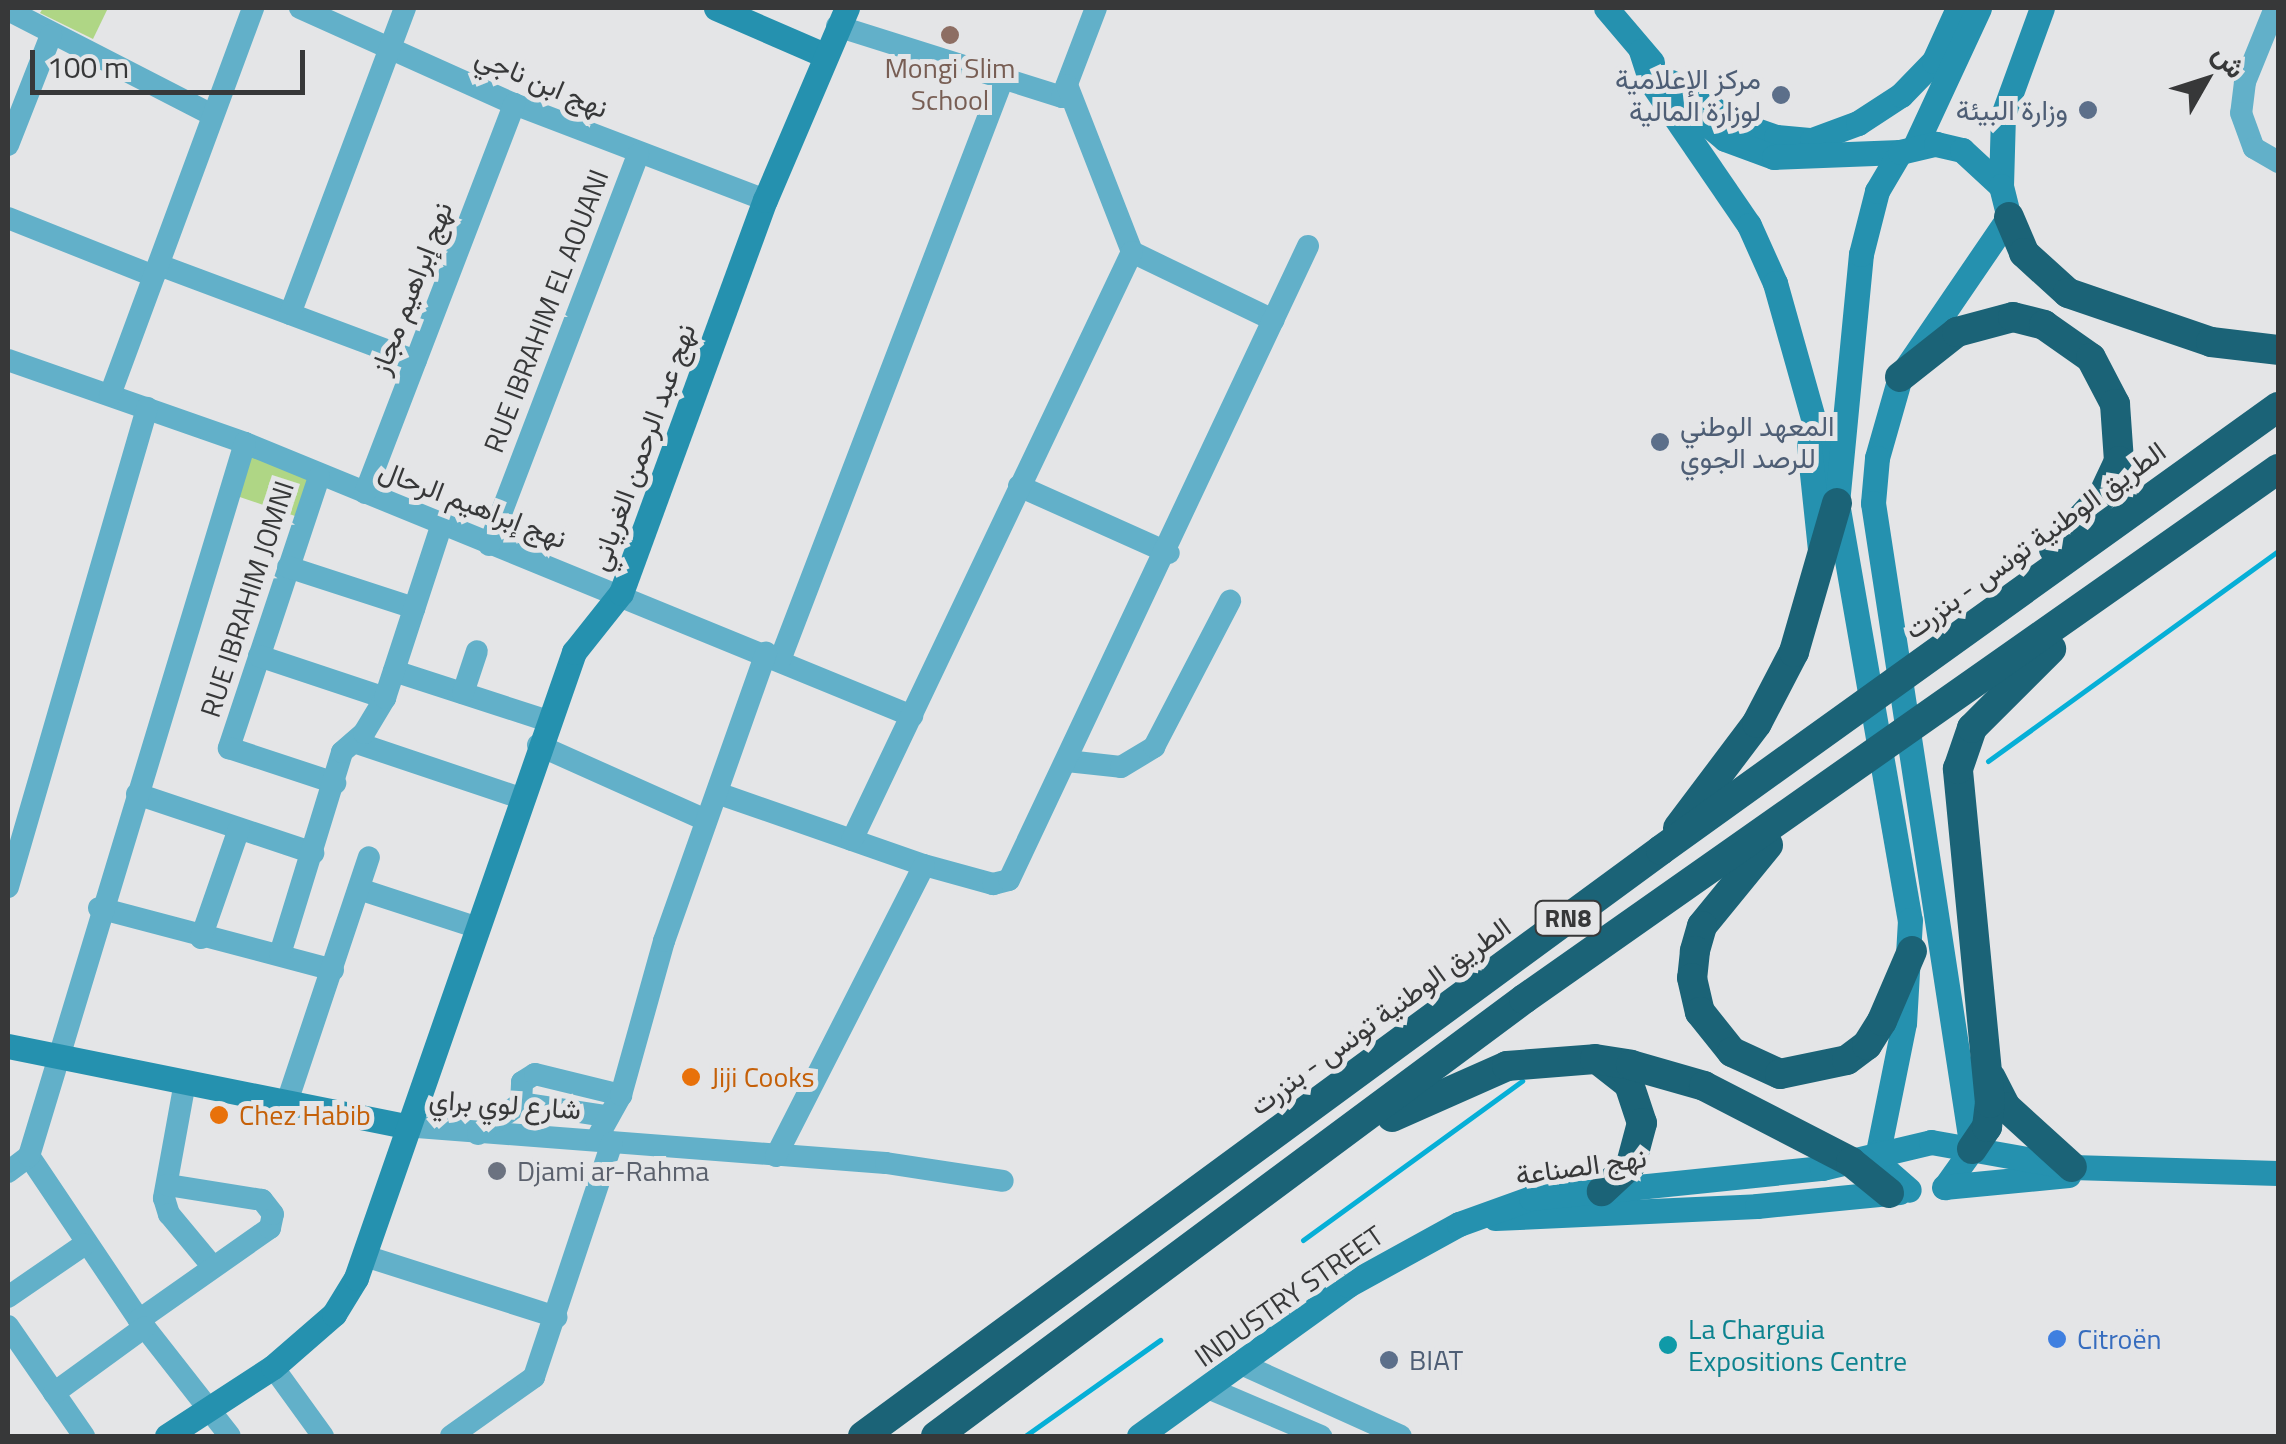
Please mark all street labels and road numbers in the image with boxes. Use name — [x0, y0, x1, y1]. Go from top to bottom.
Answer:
street label: نهج ابن ناجي — [471, 39, 613, 125]
street label: RUE IBRAHIM EL AOUANI — [476, 165, 616, 457]
street label: نهج إبراهيم مجاز — [363, 197, 459, 379]
street label: نهج عبد الرحمن الغرياني — [582, 319, 702, 575]
street label: الطريق الوطنية تونس - بنزرت — [1898, 434, 2172, 646]
street label: نهج إبراهيم الرحال — [374, 453, 572, 555]
street label: RUE IBRAHIM JOMNI — [193, 477, 301, 721]
road number: RN8 — [1533, 898, 1603, 938]
street label: الطريق الوطنية تونس - بنزرت — [1243, 910, 1517, 1122]
street label: شارع لوي براي — [428, 1082, 582, 1126]
street label: نهج الصناعة — [1513, 1140, 1649, 1192]
street label: INDUSTRY STREET — [1188, 1218, 1390, 1374]

